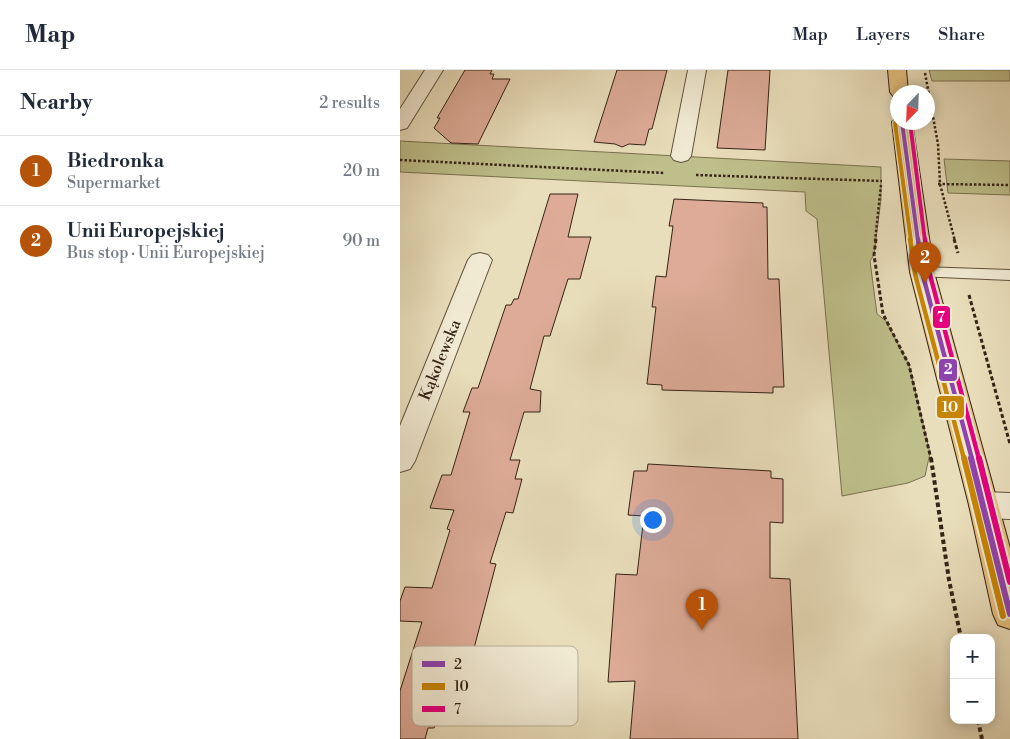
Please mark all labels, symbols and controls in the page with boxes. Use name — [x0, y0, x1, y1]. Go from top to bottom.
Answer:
text: Map — [25, 20, 75, 50]
text: Map — [793, 23, 828, 46]
text: Layers — [856, 23, 910, 46]
text: Share — [938, 23, 985, 46]
north arrow — [890, 85, 935, 130]
text: Nearby — [20, 90, 93, 116]
text: 2 results — [319, 93, 380, 113]
text: Biedronka — [67, 149, 164, 173]
text: 1 — [32, 161, 40, 181]
text: 20 m — [343, 161, 380, 181]
text: Supermarket — [67, 173, 161, 193]
text: Unii Europejskiej — [67, 219, 225, 243]
text: 2 — [31, 231, 41, 251]
text: 90 m — [342, 231, 380, 251]
pin: 2 — [909, 242, 941, 283]
text: Bus stop · Unii Europejskiej — [67, 243, 265, 263]
line badge: 7 — [932, 305, 951, 329]
text: 7 — [937, 309, 946, 327]
street label: Kąkolewska — [415, 316, 466, 403]
line badge: 2 — [938, 358, 958, 382]
text: 2 — [944, 361, 953, 379]
line badge: 10 — [936, 395, 965, 419]
text: 10 — [942, 399, 958, 417]
your location — [640, 507, 666, 533]
pin: 1 — [686, 589, 718, 630]
map controls — [950, 634, 995, 724]
button: + — [950, 634, 995, 679]
legend — [412, 646, 578, 726]
text: 2 — [454, 656, 462, 674]
text: 10 — [454, 678, 469, 696]
button: − — [950, 679, 995, 724]
text: 7 — [454, 701, 461, 719]

